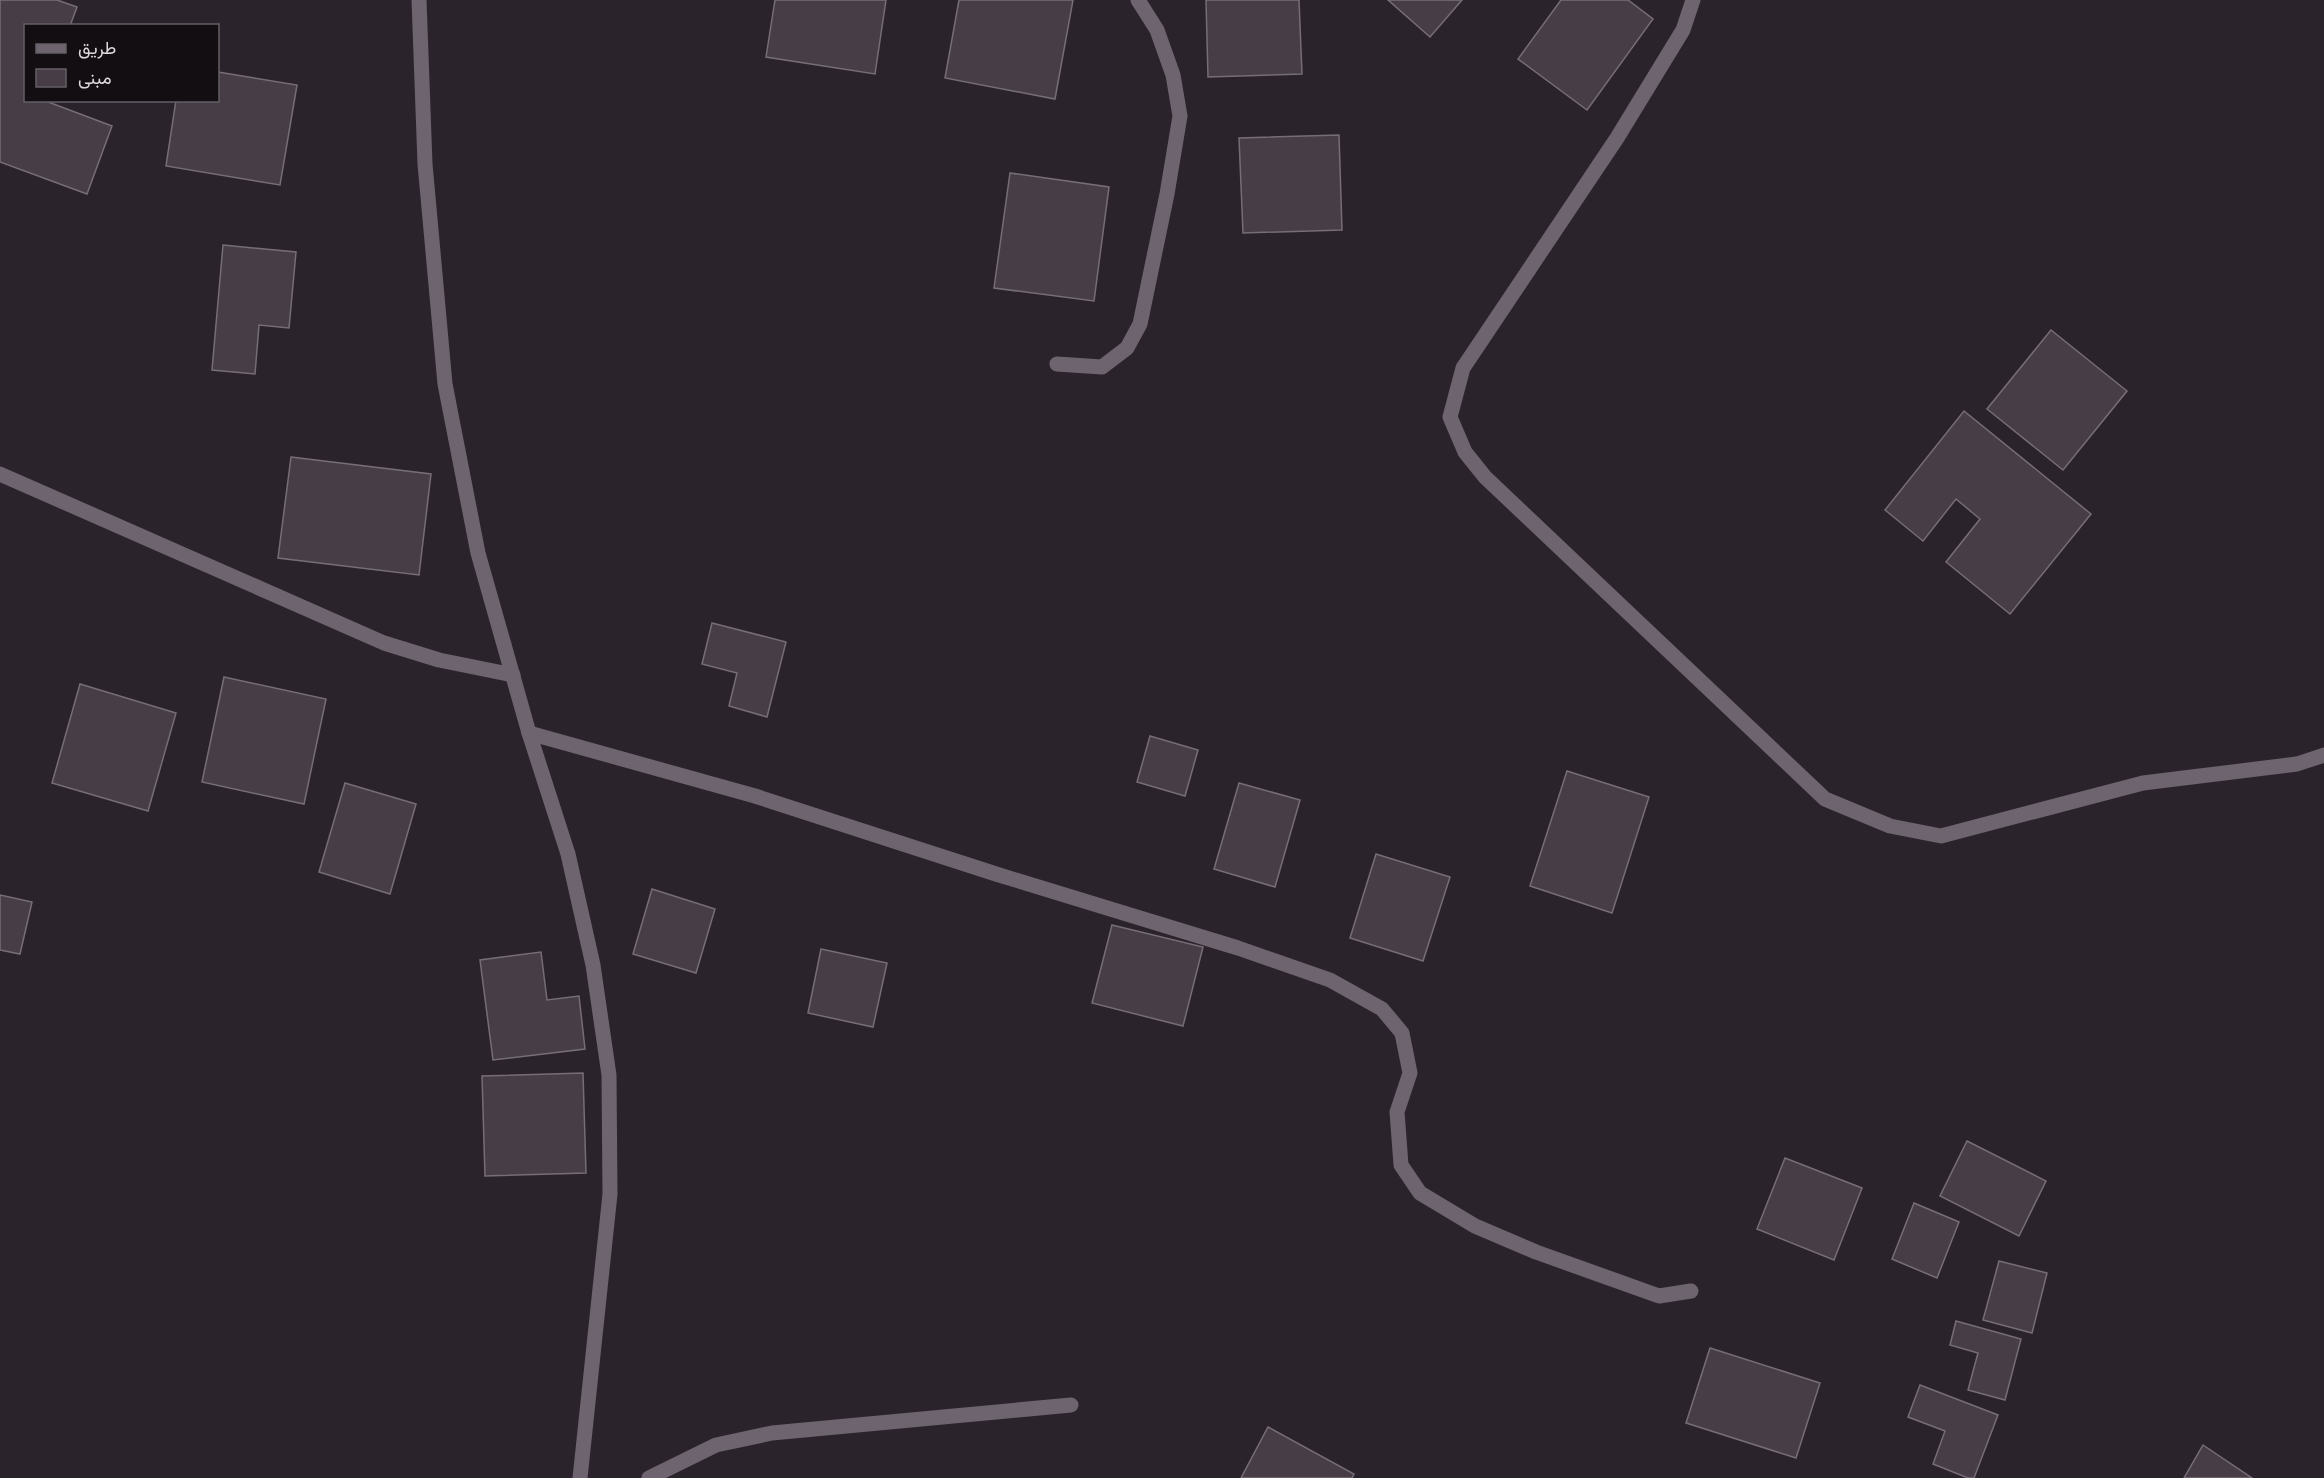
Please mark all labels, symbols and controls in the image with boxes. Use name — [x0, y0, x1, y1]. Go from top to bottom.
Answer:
legend — [24, 24, 219, 102]
text: طريق — [78, 37, 116, 59]
text: مبنى — [78, 67, 112, 89]

